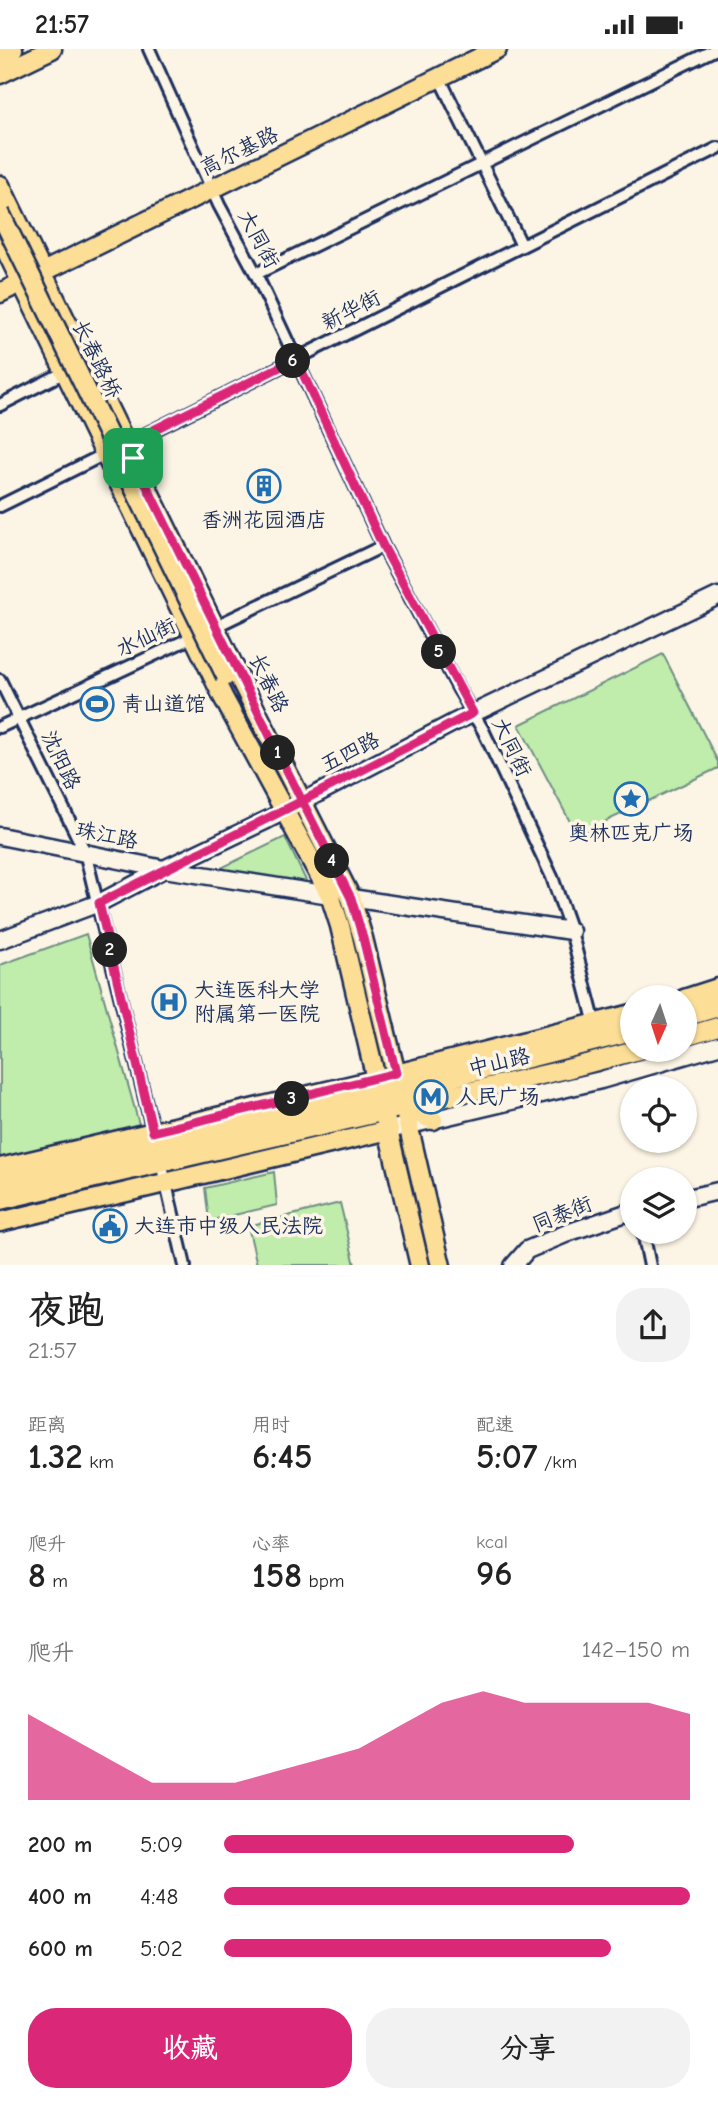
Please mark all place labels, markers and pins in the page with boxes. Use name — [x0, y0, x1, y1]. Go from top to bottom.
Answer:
pin: 6 — [276, 343, 310, 379]
pin — [103, 428, 163, 488]
building icon: 香洲花园酒店 — [245, 467, 283, 505]
place label: 香洲花园酒店 — [201, 508, 327, 532]
pin: 5 — [422, 635, 457, 669]
sports icon: 青山道馆 — [78, 685, 116, 723]
place label: 青山道馆 — [122, 692, 206, 716]
pin: 1 — [260, 735, 296, 771]
place icon: 奥林匹克广场 — [612, 780, 650, 818]
place label: 奥林匹克广场 — [568, 821, 694, 845]
pin: 4 — [314, 843, 350, 879]
pin: 2 — [92, 933, 128, 967]
place label: 大连医科大学 附属第一医院 — [194, 978, 320, 1026]
hospital icon: 大连医科大学 附属第一医院 — [150, 983, 188, 1021]
metro station icon: 人民广场 — [412, 1078, 450, 1116]
pin: 3 — [274, 1081, 310, 1117]
place label: 人民广场 — [456, 1085, 540, 1109]
public building icon: 大连市中级人民法院 — [91, 1207, 129, 1245]
place label: 大连市中级人民法院 — [134, 1214, 323, 1238]

